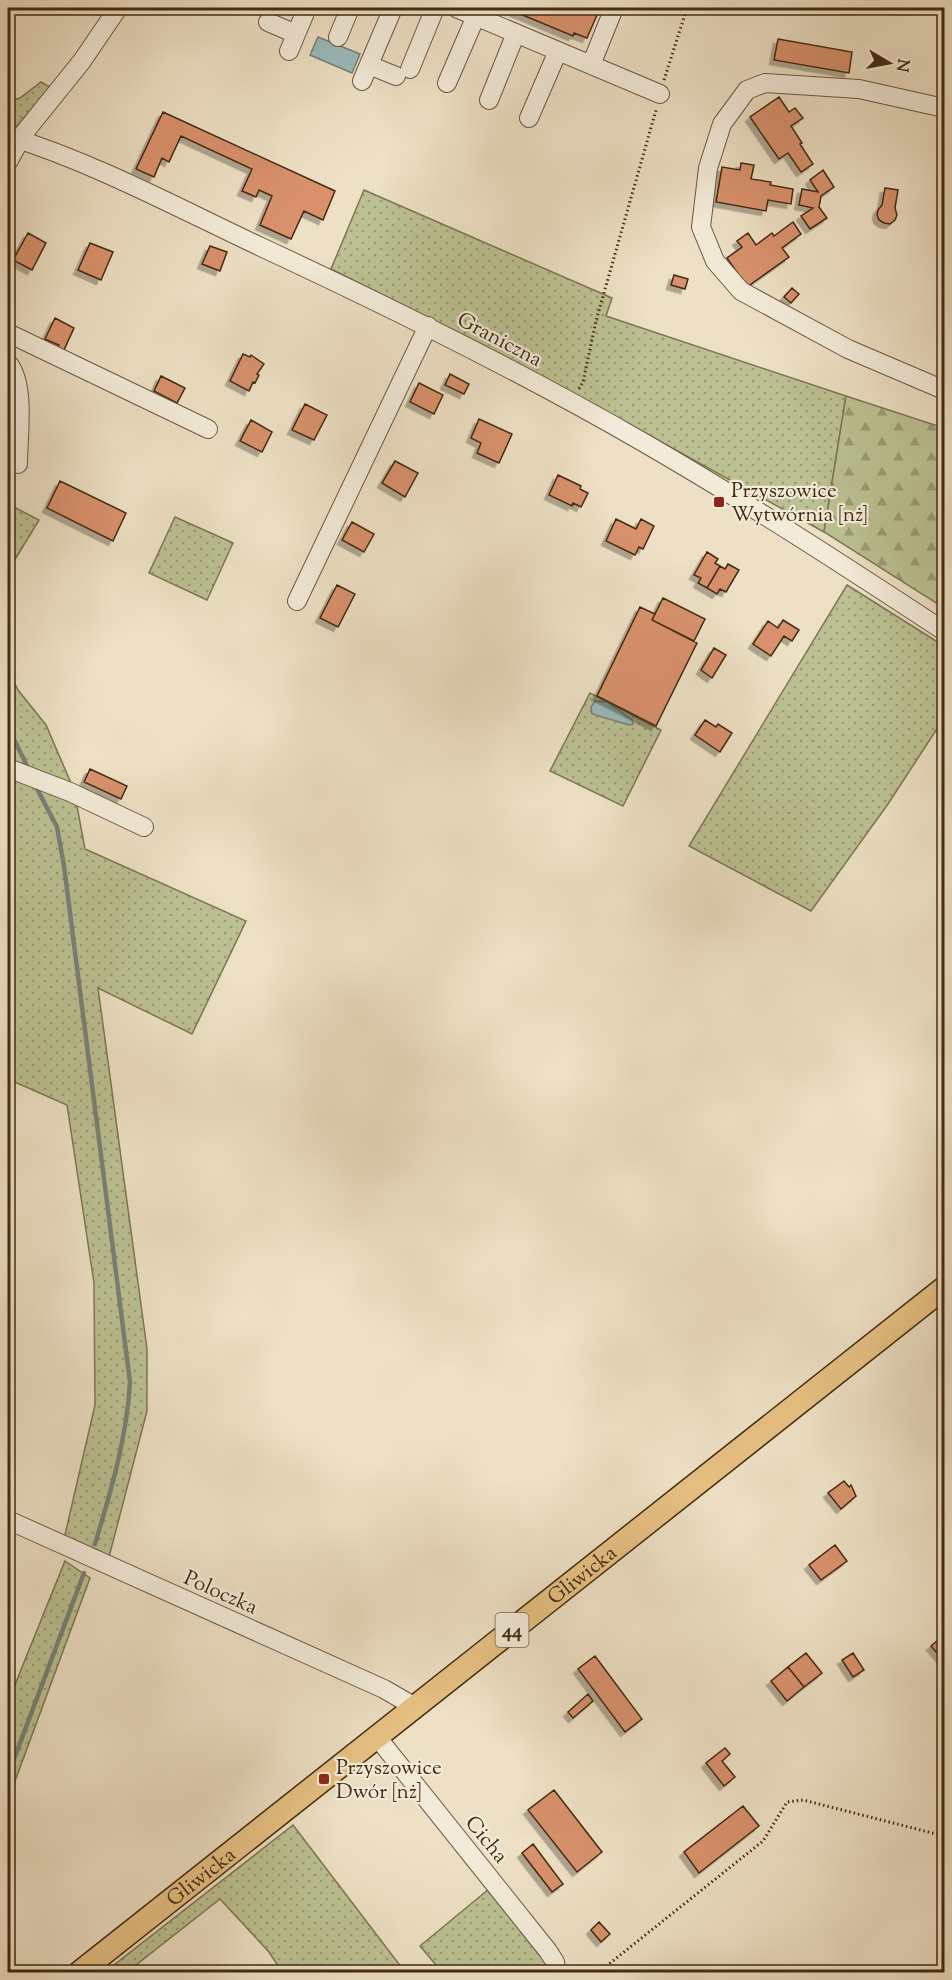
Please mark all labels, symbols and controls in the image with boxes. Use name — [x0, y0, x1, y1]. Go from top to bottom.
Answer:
north arrow — [859, 33, 919, 93]
text: N — [889, 57, 914, 74]
street label: Graniczna — [451, 306, 547, 376]
place label: Przyszowice Wytwórnia [nż] — [731, 477, 868, 531]
marker: Przyszowice Wytwórnia [nż] — [712, 495, 726, 509]
street label: Gliwicka — [542, 1539, 624, 1613]
street label: Poloczka — [178, 1564, 262, 1624]
road number: 44 — [496, 1613, 528, 1647]
place label: Przyszowice Dwór [nż] — [336, 1754, 442, 1808]
marker: Przyszowice Dwór [nż] — [317, 1772, 331, 1786]
street label: Cicha — [457, 1810, 514, 1871]
street label: Gliwicka — [161, 1841, 243, 1915]

